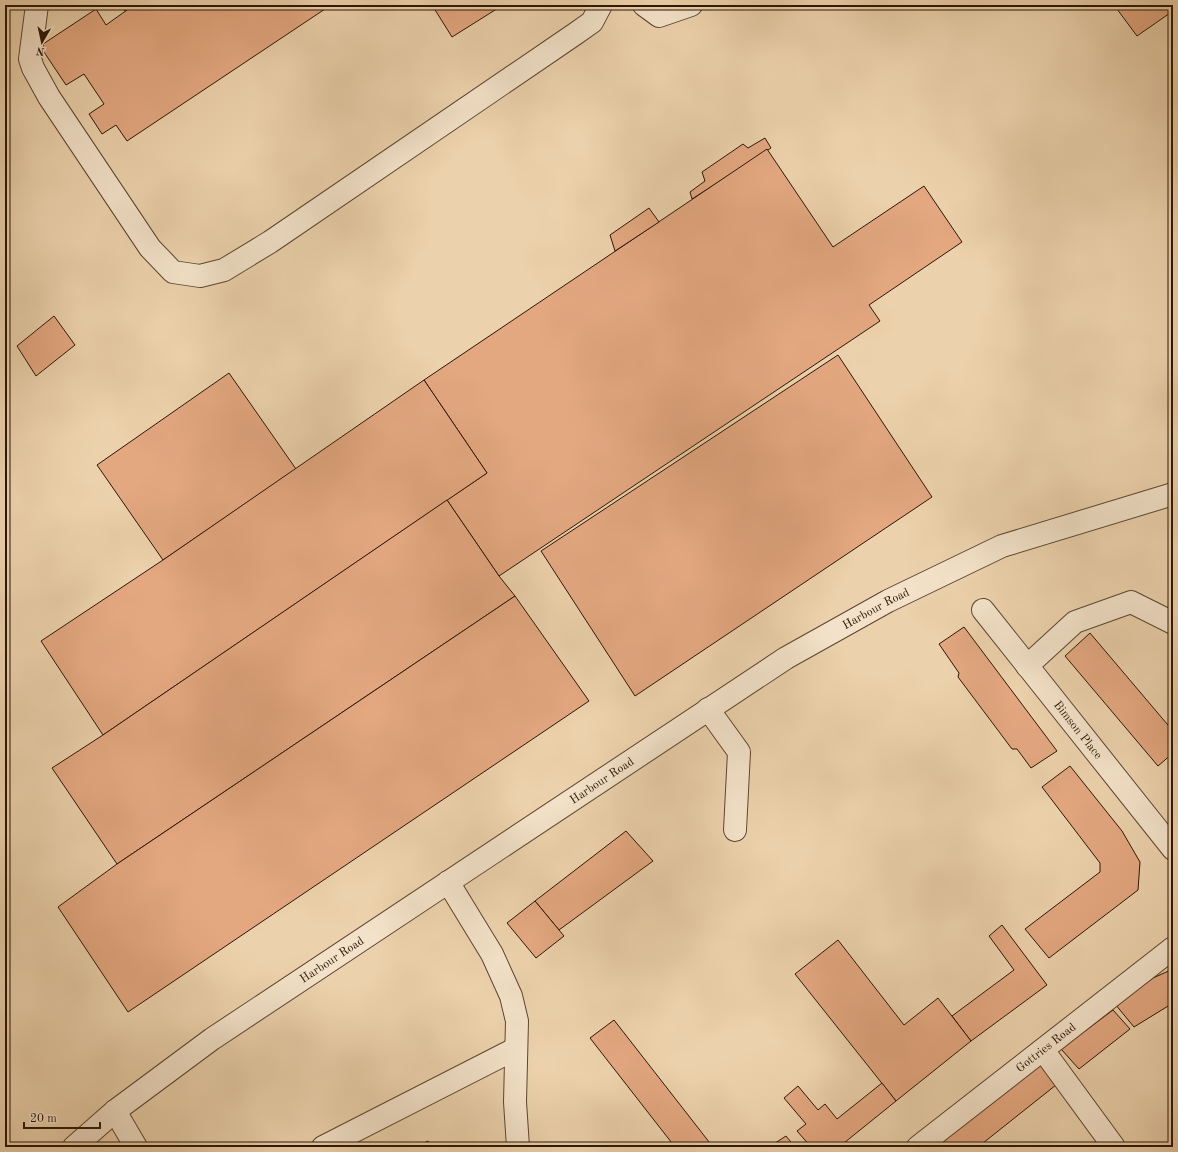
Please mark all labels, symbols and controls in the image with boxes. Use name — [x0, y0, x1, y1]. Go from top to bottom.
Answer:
north arrow — [22, 22, 62, 62]
text: N — [35, 44, 46, 56]
street label: Harbour Road — [841, 587, 912, 632]
street label: Bimson Place — [1051, 699, 1104, 762]
street label: Harbour Road — [568, 756, 636, 807]
street label: Harbour Road — [298, 935, 366, 986]
street label: Gottries Road — [1014, 1021, 1078, 1075]
scale bar — [24, 1104, 100, 1130]
text: 20 m — [30, 1113, 57, 1125]

